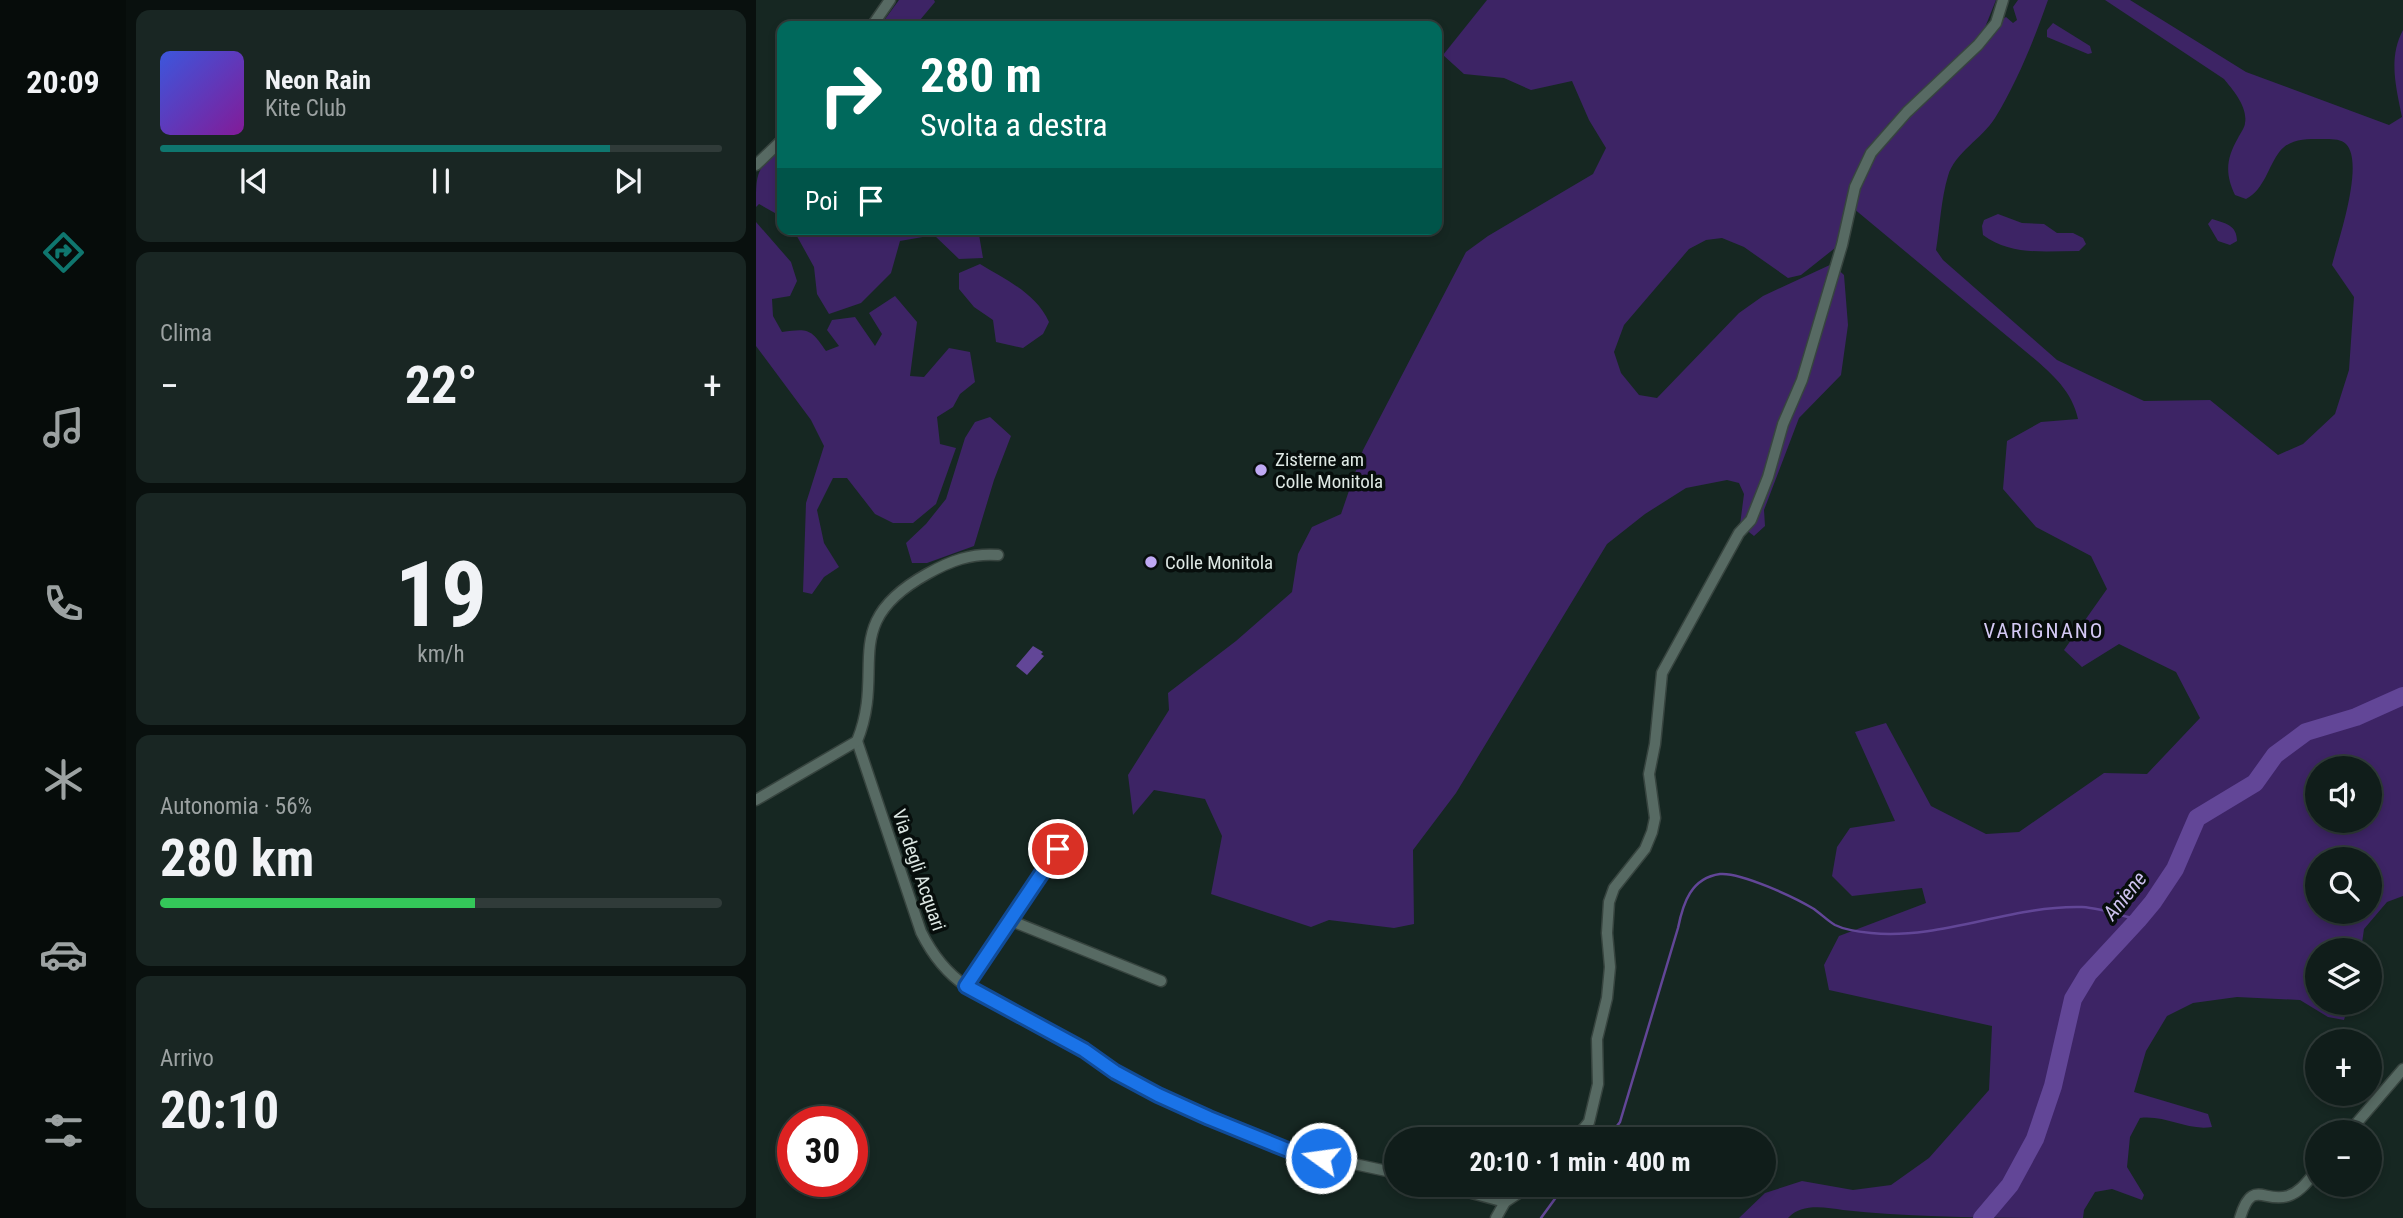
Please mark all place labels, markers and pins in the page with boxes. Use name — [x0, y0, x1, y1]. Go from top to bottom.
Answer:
place label: Zisterne am Colle Monitola — [1275, 448, 1383, 493]
marker: Zisterne am Colle Monitola — [1253, 462, 1269, 478]
place label: Colle Monitola — [1165, 551, 1273, 574]
marker: Colle Monitola — [1143, 554, 1159, 570]
pin — [1028, 819, 1088, 879]

